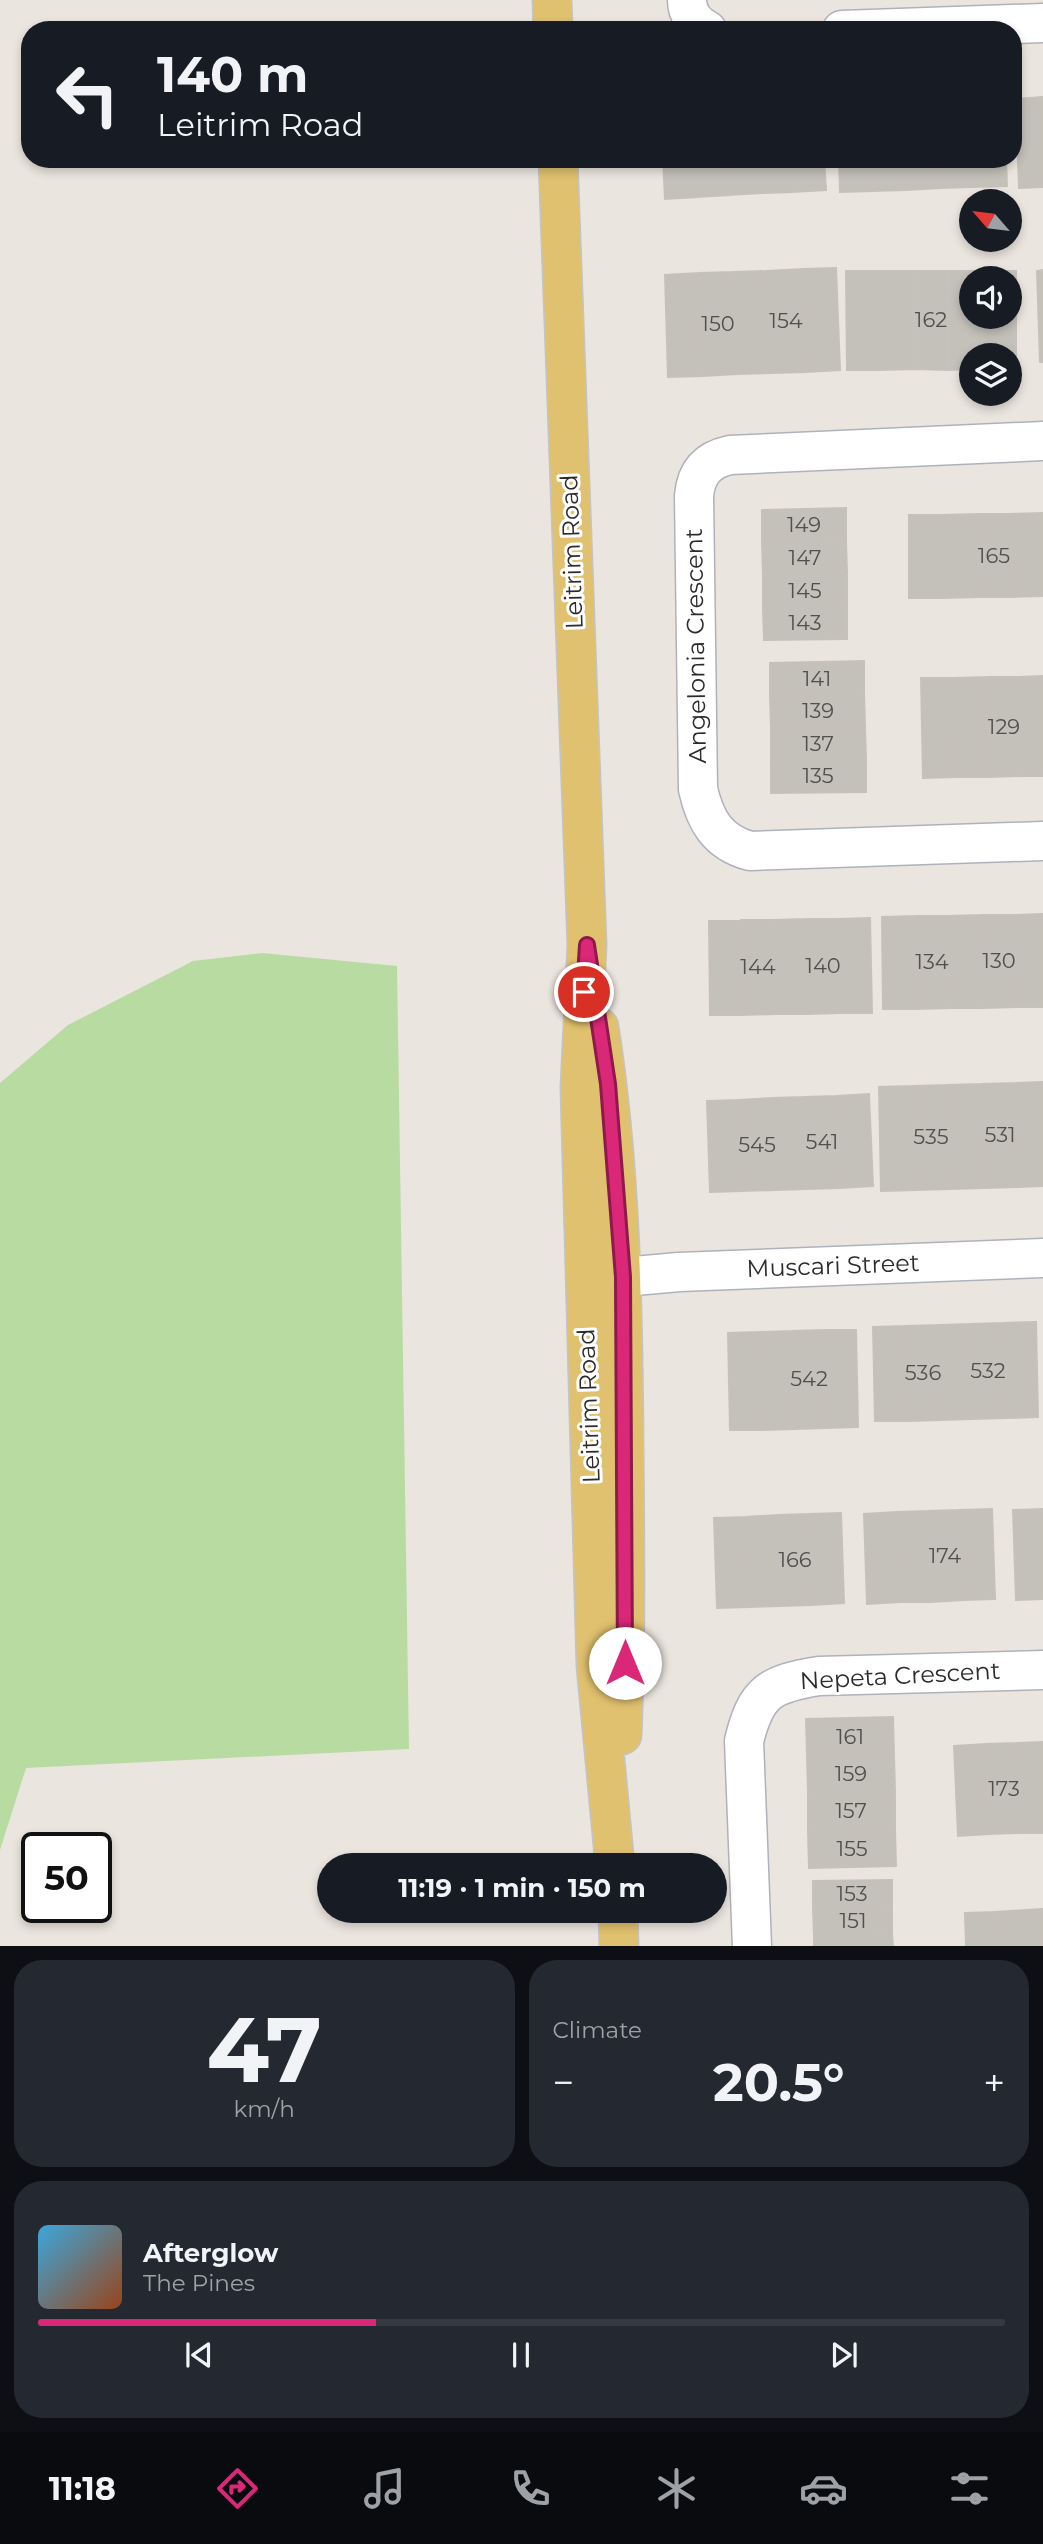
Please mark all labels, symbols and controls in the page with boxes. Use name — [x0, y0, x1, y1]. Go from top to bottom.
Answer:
text: 140 m — [157, 45, 309, 104]
icon: left — [42, 49, 133, 140]
text: Leitrim Road — [157, 105, 363, 144]
north arrow — [959, 189, 1022, 252]
map controls — [959, 189, 1022, 406]
button: sound — [959, 266, 1022, 329]
house number: 162 — [915, 307, 947, 332]
house number: 154 — [769, 308, 803, 333]
house number: 150 — [701, 311, 735, 336]
button: layers — [959, 343, 1022, 406]
street label: Leitrim Road — [554, 474, 589, 630]
house number: 149 — [787, 512, 821, 537]
street label: Angelonia Crescent — [679, 528, 712, 764]
house number: 165 — [978, 543, 1010, 568]
house number: 147 — [789, 545, 821, 570]
house number: 145 — [788, 578, 822, 603]
house number: 143 — [789, 610, 822, 635]
house number: 141 — [803, 666, 831, 691]
house number: 139 — [802, 698, 834, 723]
house number: 129 — [988, 714, 1020, 739]
house number: 137 — [802, 731, 834, 756]
house number: 135 — [802, 763, 834, 788]
house number: 130 — [982, 948, 1016, 973]
house number: 134 — [915, 949, 949, 974]
house number: 140 — [805, 953, 841, 978]
house number: 144 — [740, 954, 776, 979]
pin — [554, 962, 614, 1022]
icon: arrive — [565, 973, 603, 1011]
house number: 531 — [984, 1122, 1016, 1147]
house number: 535 — [913, 1124, 949, 1149]
house number: 541 — [806, 1129, 838, 1154]
house number: 545 — [738, 1132, 776, 1157]
street label: Muscari Street — [746, 1248, 920, 1283]
street label: Leitrim Road — [571, 1328, 606, 1484]
house number: 532 — [970, 1358, 1006, 1383]
house number: 536 — [905, 1360, 941, 1385]
house number: 542 — [790, 1366, 828, 1391]
house number: 174 — [929, 1543, 961, 1568]
house number: 166 — [778, 1547, 812, 1572]
position arrow — [588, 1626, 662, 1700]
street label: Nepeta Crescent — [799, 1656, 1001, 1695]
house number: 161 — [836, 1724, 864, 1749]
house number: 159 — [835, 1761, 867, 1786]
house number: 173 — [988, 1776, 1020, 1801]
house number: 157 — [835, 1798, 867, 1823]
speed limit sign: 50 — [21, 1832, 112, 1923]
house number: 155 — [836, 1836, 868, 1861]
text: 11:19 · 1 min · 150 m — [398, 1872, 646, 1904]
house number: 153 — [836, 1881, 868, 1906]
house number: 151 — [839, 1908, 867, 1933]
text: 47 — [207, 1994, 322, 2105]
text: Climate — [553, 2016, 642, 2044]
text: 20.5° — [713, 2051, 844, 2114]
text: − — [553, 2059, 574, 2106]
text: + — [983, 2059, 1005, 2106]
text: km/h — [234, 2095, 295, 2123]
text: Afterglow — [143, 2237, 278, 2269]
text: The Pines — [143, 2269, 255, 2297]
icon: previous — [180, 2336, 218, 2374]
icon: pause — [502, 2336, 540, 2374]
icon: next — [825, 2336, 863, 2374]
icon: directions — [213, 2464, 262, 2513]
icon: music — [360, 2464, 409, 2513]
icon: phone — [506, 2464, 555, 2513]
icon: climate — [652, 2464, 701, 2513]
icon: car — [799, 2464, 848, 2513]
icon: filters — [945, 2464, 994, 2513]
text: 11:18 — [49, 2469, 116, 2508]

